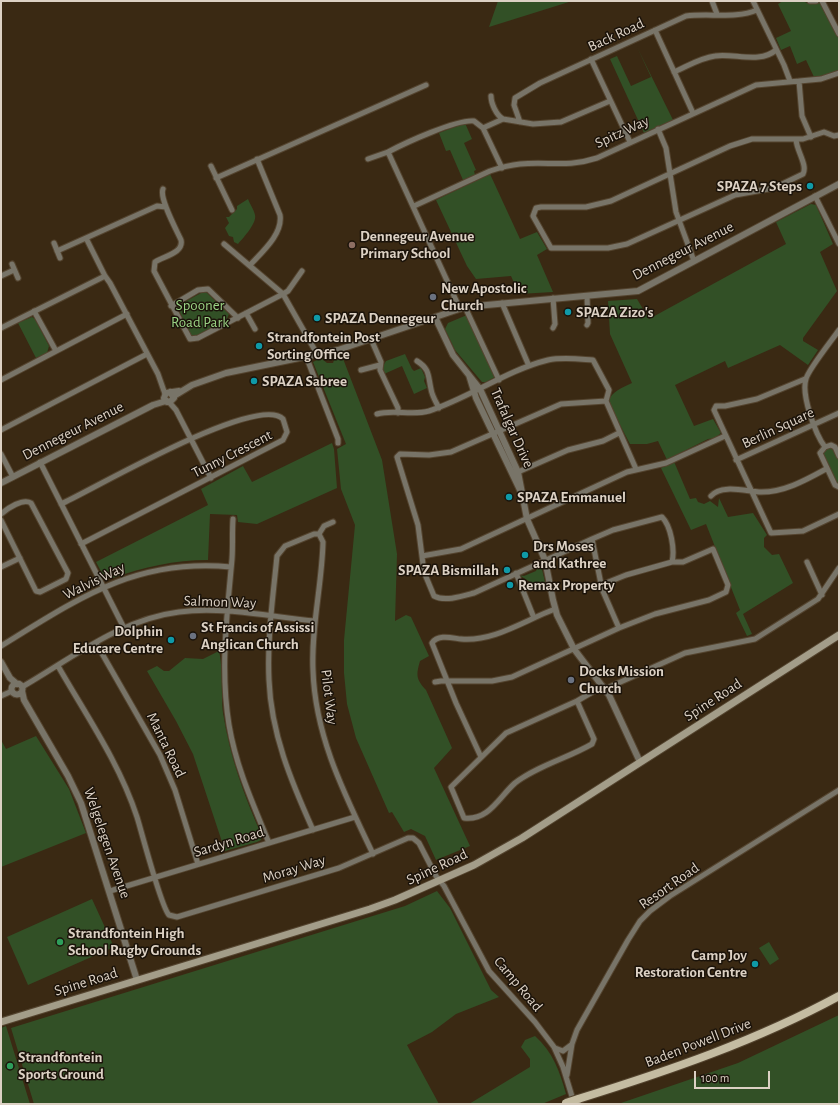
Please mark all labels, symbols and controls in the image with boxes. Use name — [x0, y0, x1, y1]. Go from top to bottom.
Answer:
street label: Back Road — [585, 14, 647, 56]
street label: Spitz Way — [592, 112, 652, 152]
place label: SPAZA 7 Steps — [717, 177, 802, 195]
marker: SPAZA 7 Steps — [805, 181, 815, 191]
street label: Dennegeur Avenue — [629, 218, 737, 284]
place label: Dennegeur Avenue Primary School — [360, 227, 474, 262]
marker: Dennegeur Avenue Primary School — [347, 240, 357, 250]
place label: New Apostolic Church — [441, 279, 527, 314]
marker: New Apostolic Church — [428, 292, 438, 302]
park label: Spooner Road Park — [171, 296, 229, 331]
place label: SPAZA Zizo's — [576, 303, 653, 321]
marker: SPAZA Zizo's — [563, 307, 573, 317]
place label: SPAZA Dennegeur — [325, 309, 435, 327]
marker: SPAZA Dennegeur — [312, 313, 322, 323]
place label: Strandfontein Post Sorting Office — [267, 328, 380, 363]
marker: Strandfontein Post Sorting Office — [254, 341, 264, 351]
place label: SPAZA Sabree — [262, 372, 347, 390]
marker: SPAZA Sabree — [249, 376, 259, 386]
street label: Trafalgar Drive — [486, 385, 538, 471]
street label: Dennegeur Avenue — [19, 398, 127, 464]
street label: Berlin Square — [739, 403, 817, 453]
street label: Tunny Crescent — [189, 426, 275, 482]
place label: SPAZA Emmanuel — [517, 488, 626, 506]
marker: SPAZA Emmanuel — [504, 492, 514, 502]
place label: Drs Moses and Kathree — [533, 537, 606, 572]
marker: Drs Moses and Kathree — [520, 550, 530, 560]
street label: Walvis Way — [60, 558, 128, 604]
place label: SPAZA Bismillah — [398, 561, 499, 579]
marker: SPAZA Bismillah — [502, 565, 512, 575]
place label: Remax Property — [518, 576, 615, 594]
marker: Remax Property — [505, 580, 515, 590]
street label: Salmon Way — [183, 592, 257, 612]
place label: St Francis of Assissi Anglican Church — [201, 618, 314, 653]
place label: Dolphin Educare Centre — [73, 622, 163, 657]
marker: St Francis of Assissi Anglican Church — [188, 631, 198, 641]
marker: Dolphin Educare Centre — [166, 635, 176, 645]
place label: Docks Mission Church — [579, 662, 664, 697]
street label: Pilot Way — [317, 668, 341, 726]
marker: Docks Mission Church — [566, 675, 576, 685]
street label: Spine Road — [681, 675, 745, 725]
street label: Manta Road — [143, 709, 189, 781]
street label: Welgelegen Avenue — [80, 785, 134, 901]
street label: Sardyn Road — [192, 823, 266, 861]
street label: Spine Road — [404, 845, 470, 889]
street label: Moray Way — [260, 851, 328, 887]
street label: Resort Road — [635, 859, 703, 913]
place label: Strandfontein High School Rugby Grounds — [68, 924, 201, 959]
marker: Strandfontein High School Rugby Grounds — [55, 937, 65, 947]
place label: Camp Joy Restoration Centre — [635, 946, 747, 981]
street label: Camp Road — [490, 953, 546, 1015]
marker: Camp Joy Restoration Centre — [750, 959, 760, 969]
street label: Spine Road — [52, 964, 120, 1000]
street label: Baden Powell Drive — [642, 1015, 754, 1071]
place label: Strandfontein Sports Ground — [18, 1048, 104, 1083]
marker: Strandfontein Sports Ground — [5, 1061, 15, 1071]
scale bar — [696, 1063, 772, 1089]
text: 100 m — [701, 1072, 729, 1084]

